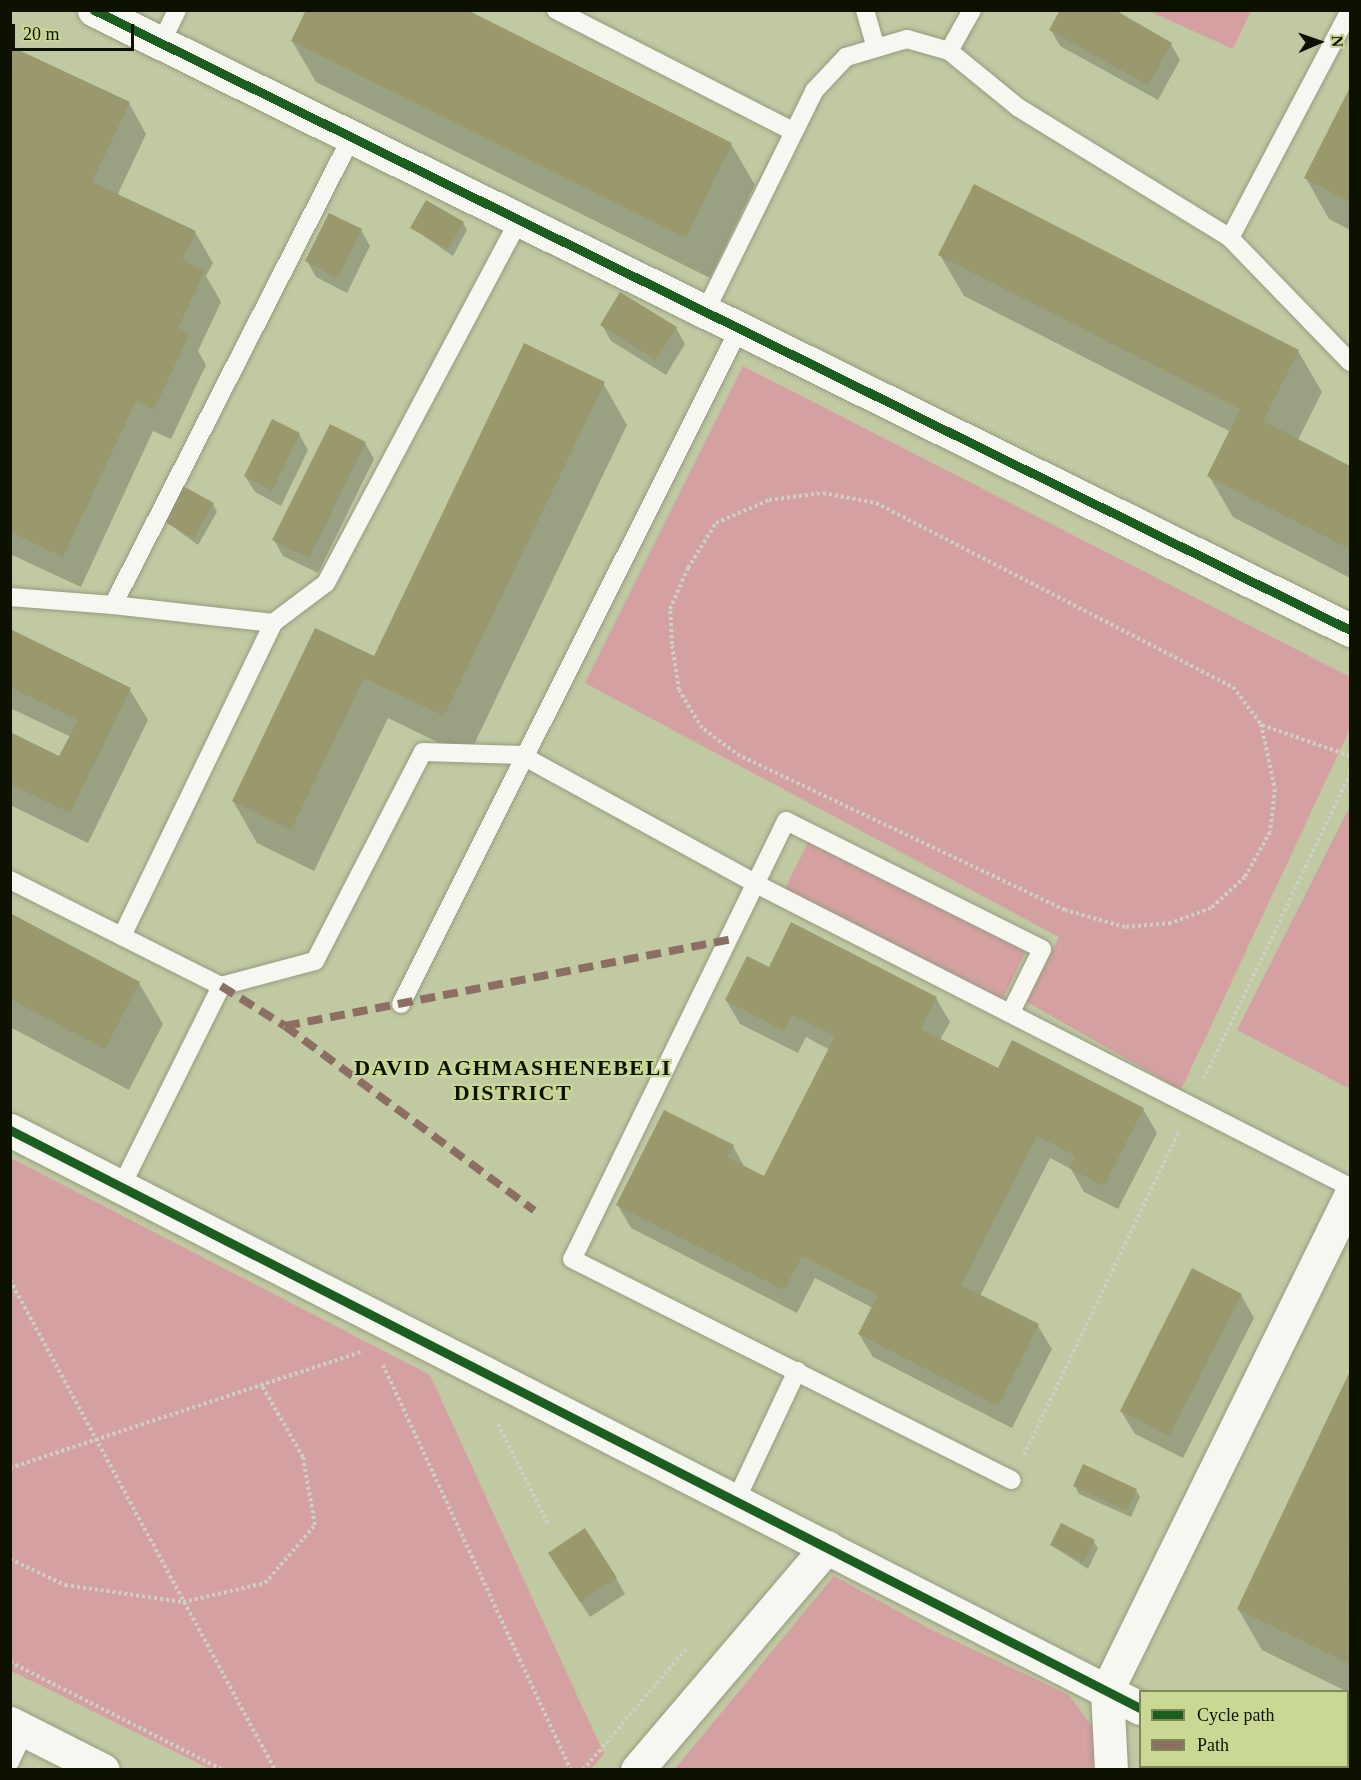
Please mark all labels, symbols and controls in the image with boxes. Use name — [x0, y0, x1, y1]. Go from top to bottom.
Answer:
scale bar — [15, 12, 136, 50]
north arrow — [1289, 12, 1349, 72]
text: 20 m — [23, 24, 60, 44]
text: N — [1329, 35, 1346, 47]
district label: DAVID AGHMASHENEBELI DISTRICT — [354, 1054, 672, 1106]
legend — [1139, 1690, 1349, 1768]
text: Cycle path — [1197, 1705, 1274, 1725]
text: Path — [1197, 1735, 1229, 1755]

